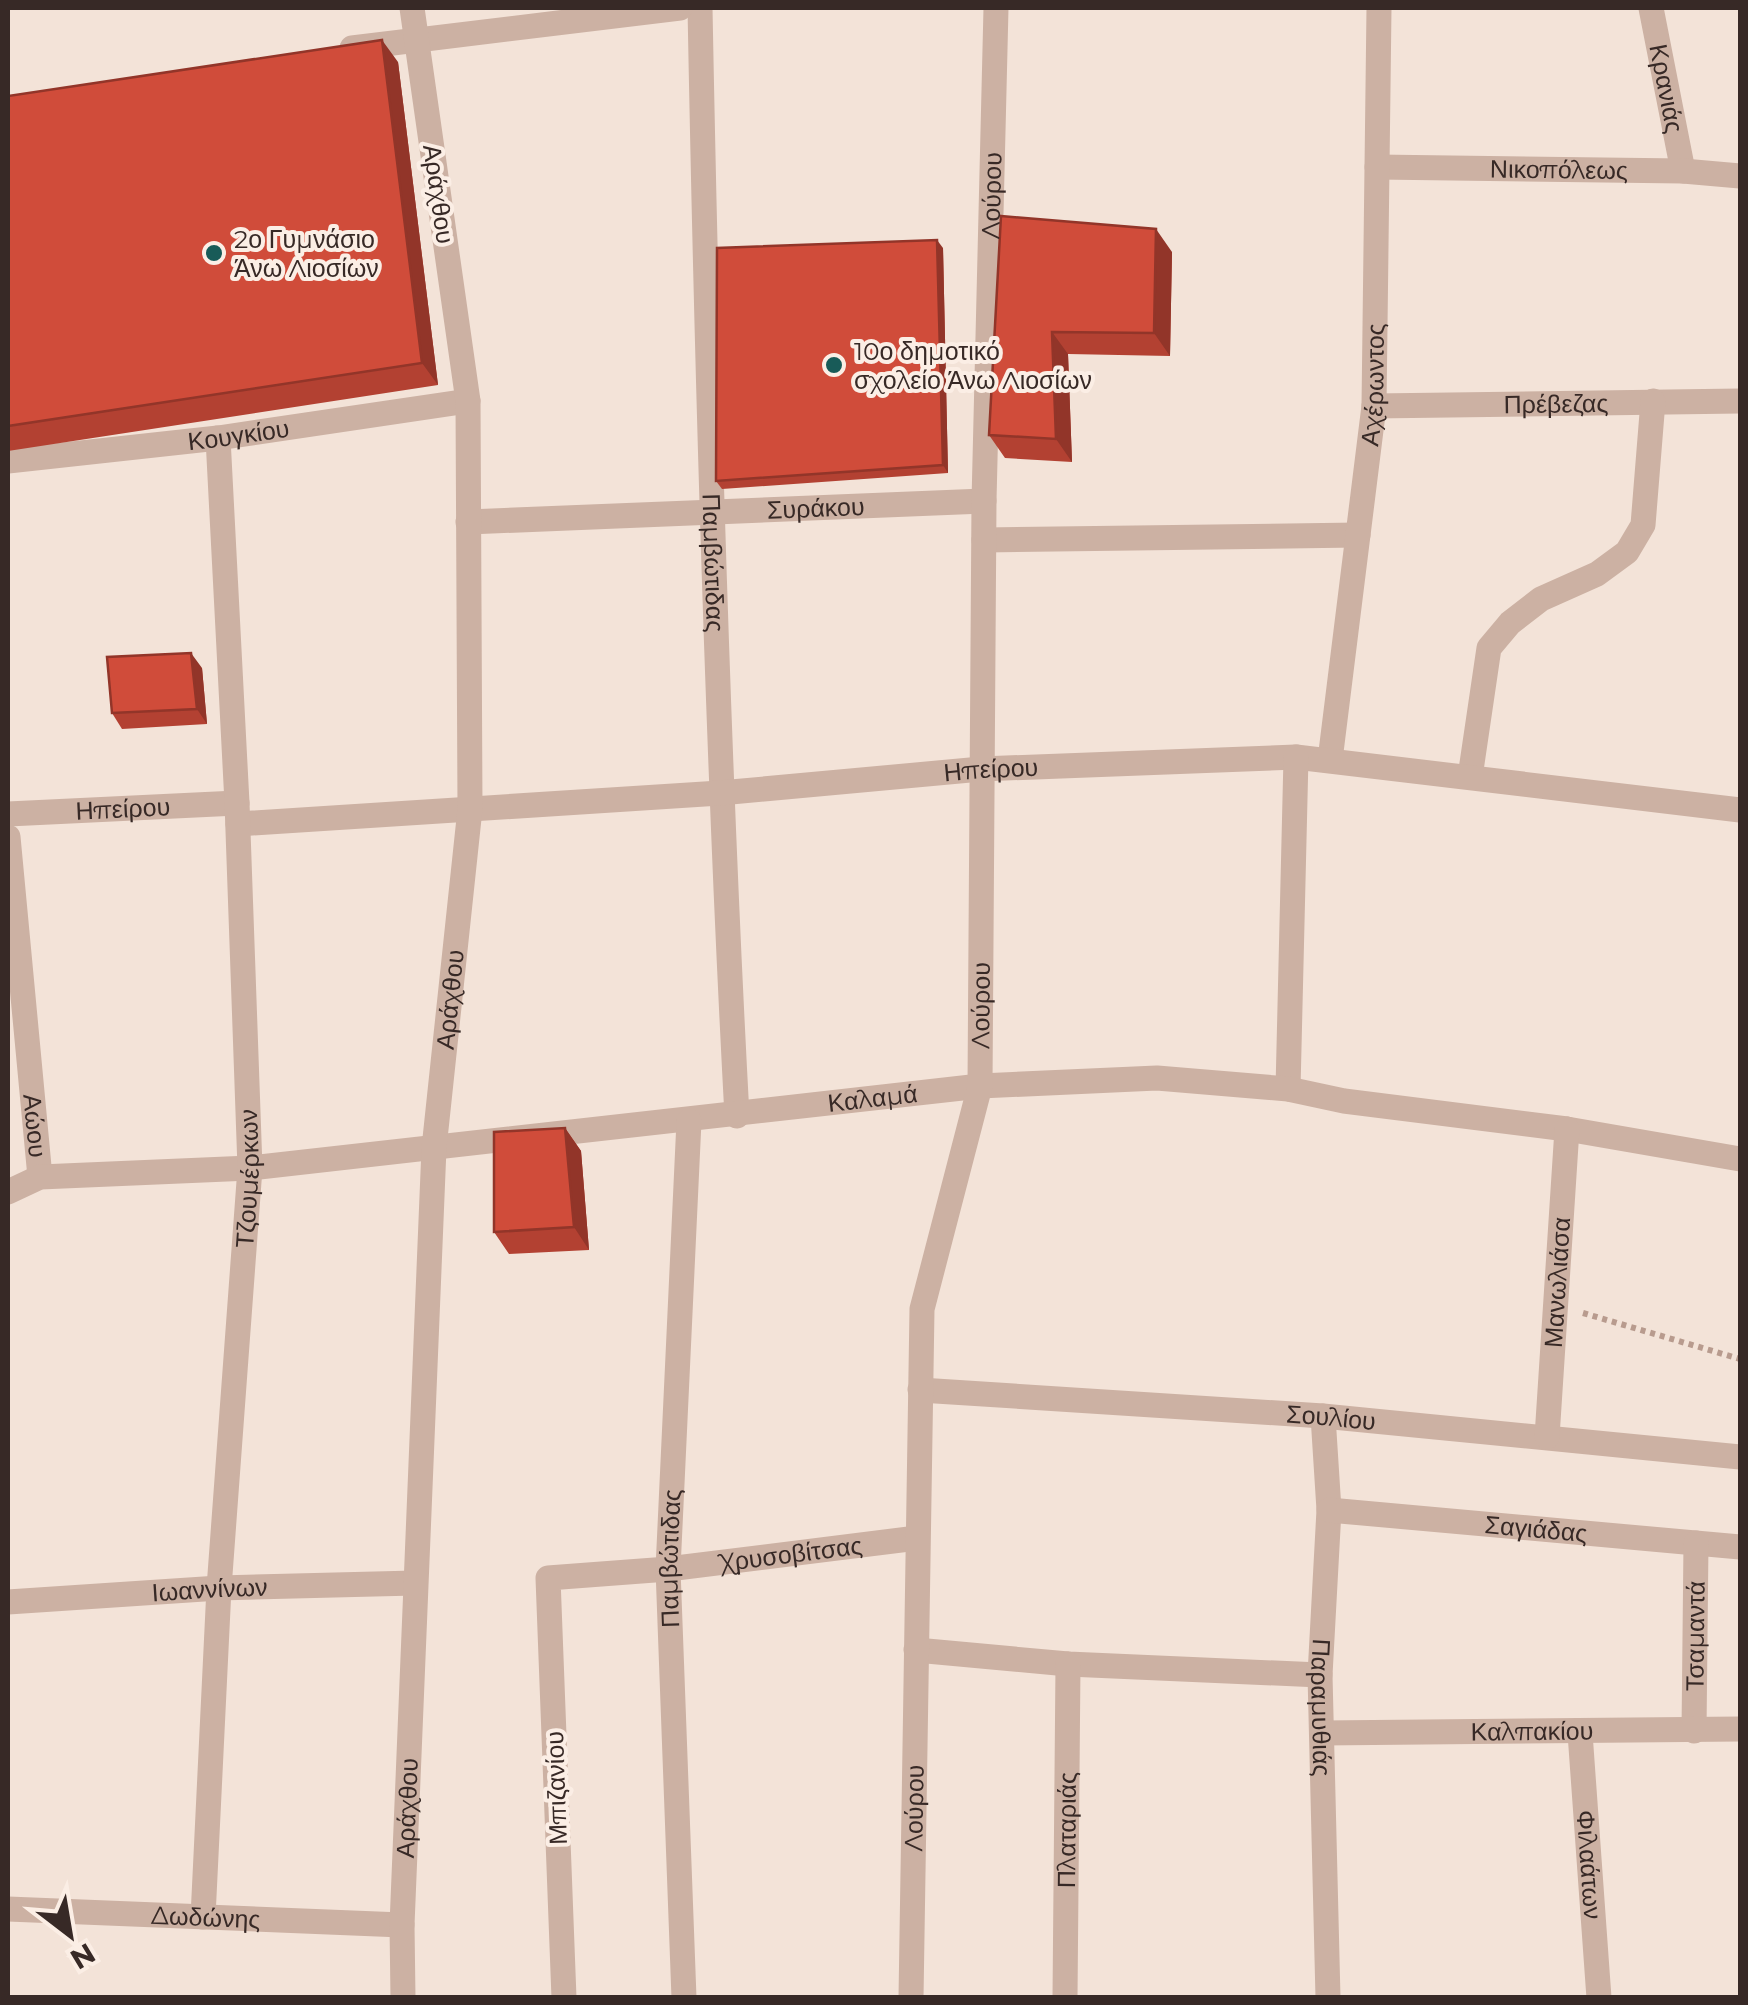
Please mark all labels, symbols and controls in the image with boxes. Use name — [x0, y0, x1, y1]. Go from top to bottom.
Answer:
street label: Κρανιάς — [1643, 41, 1690, 135]
street label: Αράχθου — [417, 142, 461, 246]
street label: Λούρου — [975, 152, 1007, 239]
street label: Νικοπόλεως — [1490, 153, 1628, 185]
place label: 2ο Γυμνάσιο Άνω Λιοσίων — [234, 224, 379, 283]
marker: 2ο Γυμνάσιο Άνω Λιοσίων — [203, 242, 225, 264]
street label: Αχέρωντος — [1354, 323, 1390, 448]
place label: 10ο δημοτικό σχολείο Άνω Λιοσίων — [854, 336, 1092, 395]
marker: 10ο δημοτικό σχολείο Άνω Λιοσίων — [823, 354, 845, 376]
street label: Πρέβεζας — [1503, 388, 1609, 419]
street label: Κουγκίου — [186, 413, 291, 456]
street label: Συράκου — [766, 491, 865, 525]
street label: Παμβώτιδας — [697, 493, 731, 633]
street label: Ηπείρου — [942, 752, 1039, 787]
street label: Ηπείρου — [75, 791, 171, 826]
street label: Αράχθου — [430, 948, 470, 1051]
street label: Λούρου — [965, 962, 996, 1049]
street label: Καλαμά — [826, 1078, 919, 1118]
street label: Αώου — [17, 1093, 53, 1159]
street label: Τζουμέρκων — [229, 1109, 265, 1249]
street label: Μανωλιάσα — [1538, 1216, 1576, 1349]
street label: Σουλίου — [1285, 1399, 1377, 1436]
street label: Παμβώτιδας — [653, 1488, 687, 1628]
street label: Σαγιάδας — [1484, 1509, 1589, 1548]
street label: Χρυσοβίτσας — [716, 1530, 864, 1578]
street label: Ιωαννίνων — [151, 1572, 268, 1607]
street label: Τσαμαντά — [1679, 1581, 1711, 1691]
street label: Παραμυθιάς — [1305, 1638, 1338, 1777]
street label: Καλπακίου — [1471, 1715, 1593, 1747]
street label: Μπιζανίου — [539, 1731, 573, 1845]
street label: Αράχθου — [390, 1757, 424, 1859]
street label: Λούρου — [898, 1764, 930, 1852]
street label: Πλαταριάς — [1051, 1772, 1082, 1888]
street label: Φιλαάτων — [1571, 1809, 1608, 1920]
north arrow — [20, 1885, 120, 1985]
street label: Δωδώνης — [151, 1900, 261, 1934]
text: N — [64, 1936, 101, 1977]

